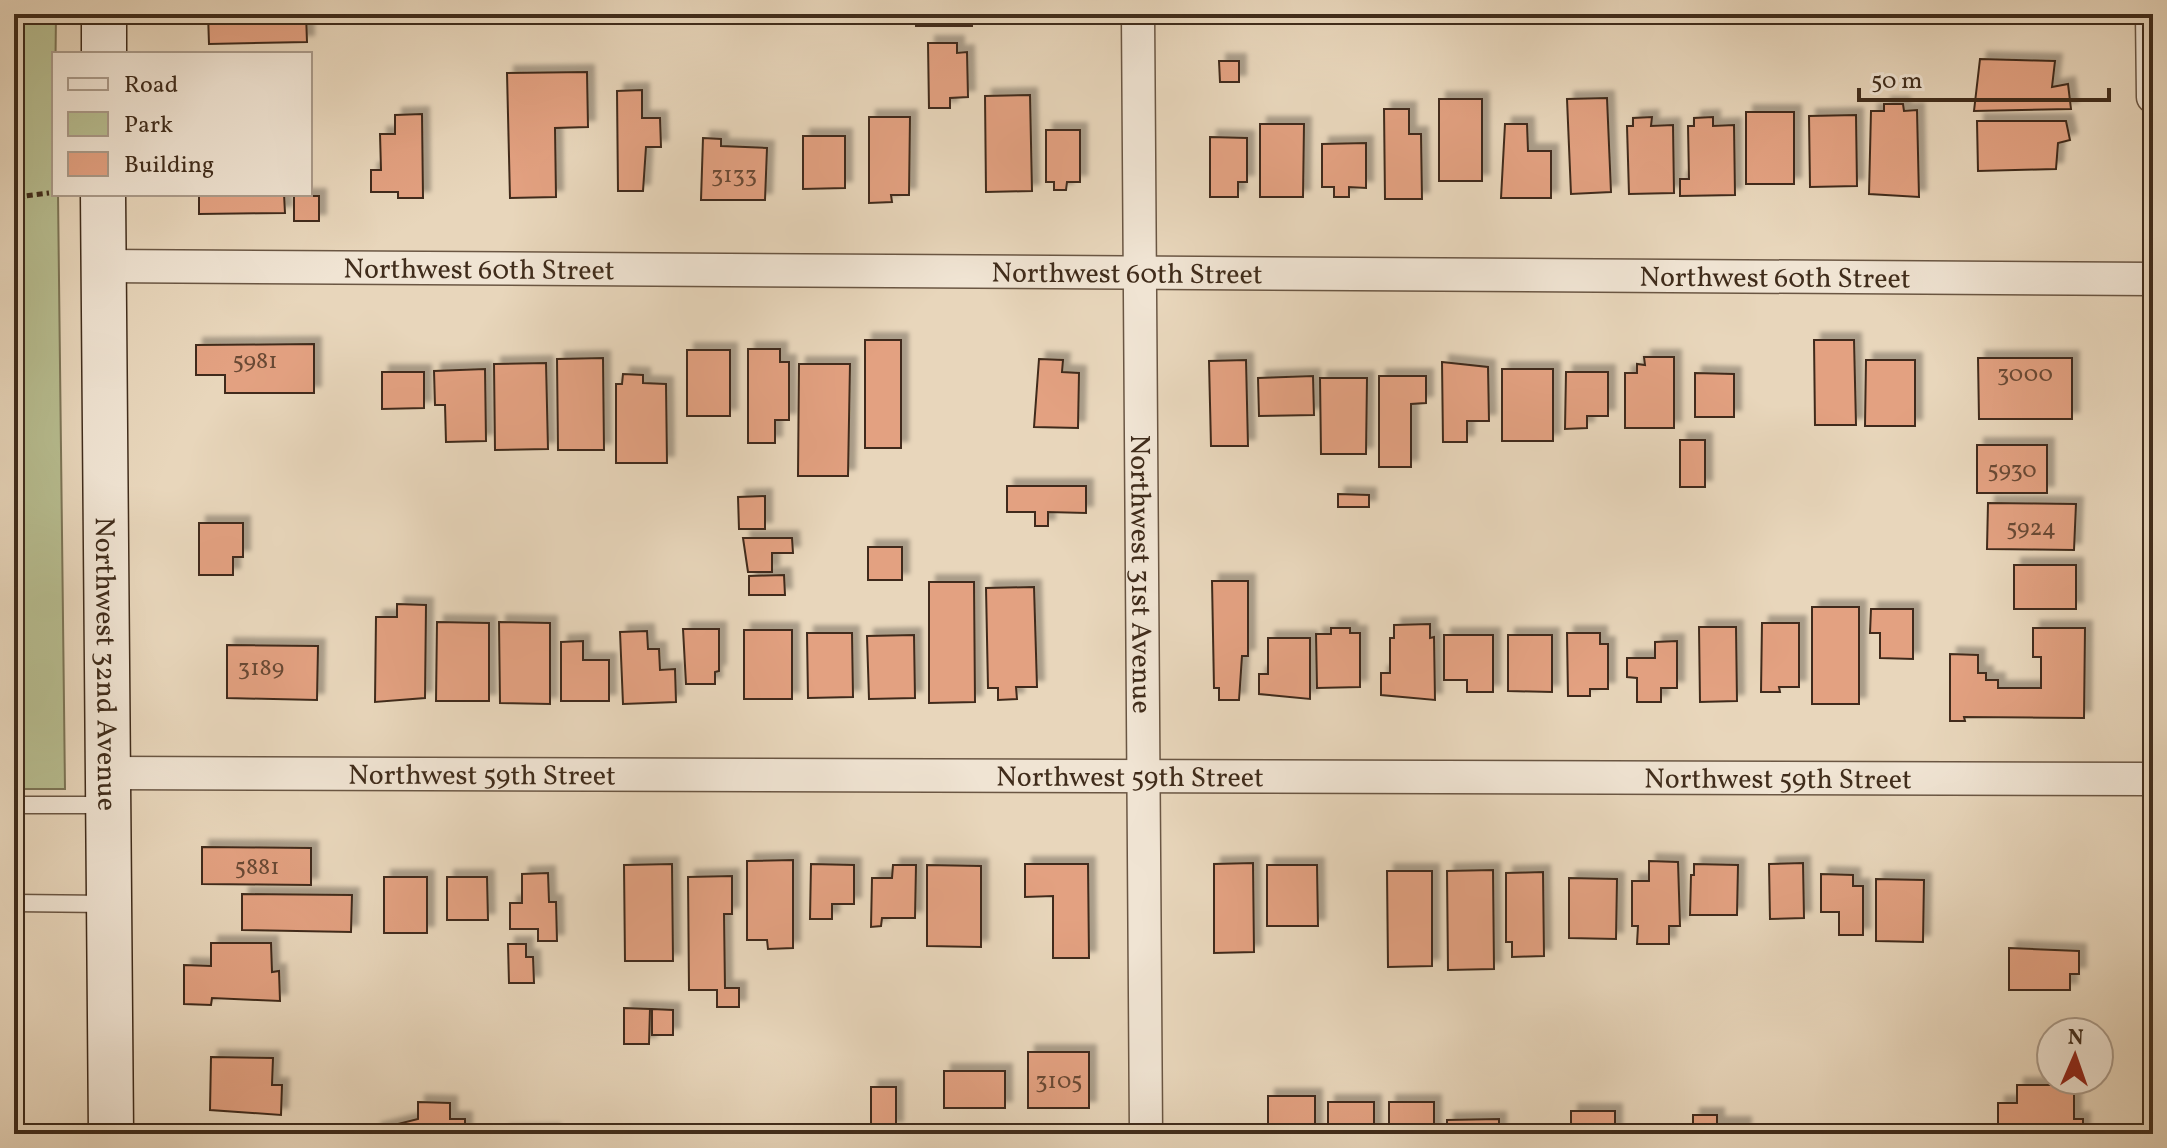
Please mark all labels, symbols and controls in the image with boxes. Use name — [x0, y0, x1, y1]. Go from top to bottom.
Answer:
legend — [52, 52, 312, 196]
scale bar — [1859, 52, 2109, 102]
text: 50 m — [1871, 65, 1923, 99]
text: Road — [124, 69, 178, 103]
text: Park — [124, 109, 173, 143]
text: Building — [124, 149, 214, 183]
house number: 3133 — [711, 159, 757, 193]
street label: Northwest 60th Street — [343, 251, 615, 291]
street label: Northwest 60th Street — [991, 255, 1263, 295]
street label: Northwest 60th Street — [1639, 259, 1911, 299]
house number: 5981 — [232, 345, 278, 379]
house number: 3000 — [1997, 358, 2053, 392]
street label: Northwest 31st Avenue — [1119, 434, 1160, 714]
house number: 5930 — [1987, 454, 2037, 488]
house number: 5924 — [2006, 512, 2056, 546]
street label: Northwest 32nd Avenue — [84, 517, 125, 811]
house number: 3189 — [238, 652, 284, 686]
street label: Northwest 59th Street — [348, 757, 616, 796]
street label: Northwest 59th Street — [996, 759, 1264, 798]
street label: Northwest 59th Street — [1644, 761, 1912, 800]
house number: 5881 — [234, 851, 280, 885]
north arrow — [2035, 1016, 2115, 1096]
text: N — [2067, 1023, 2084, 1054]
house number: 3105 — [1035, 1065, 1083, 1099]

